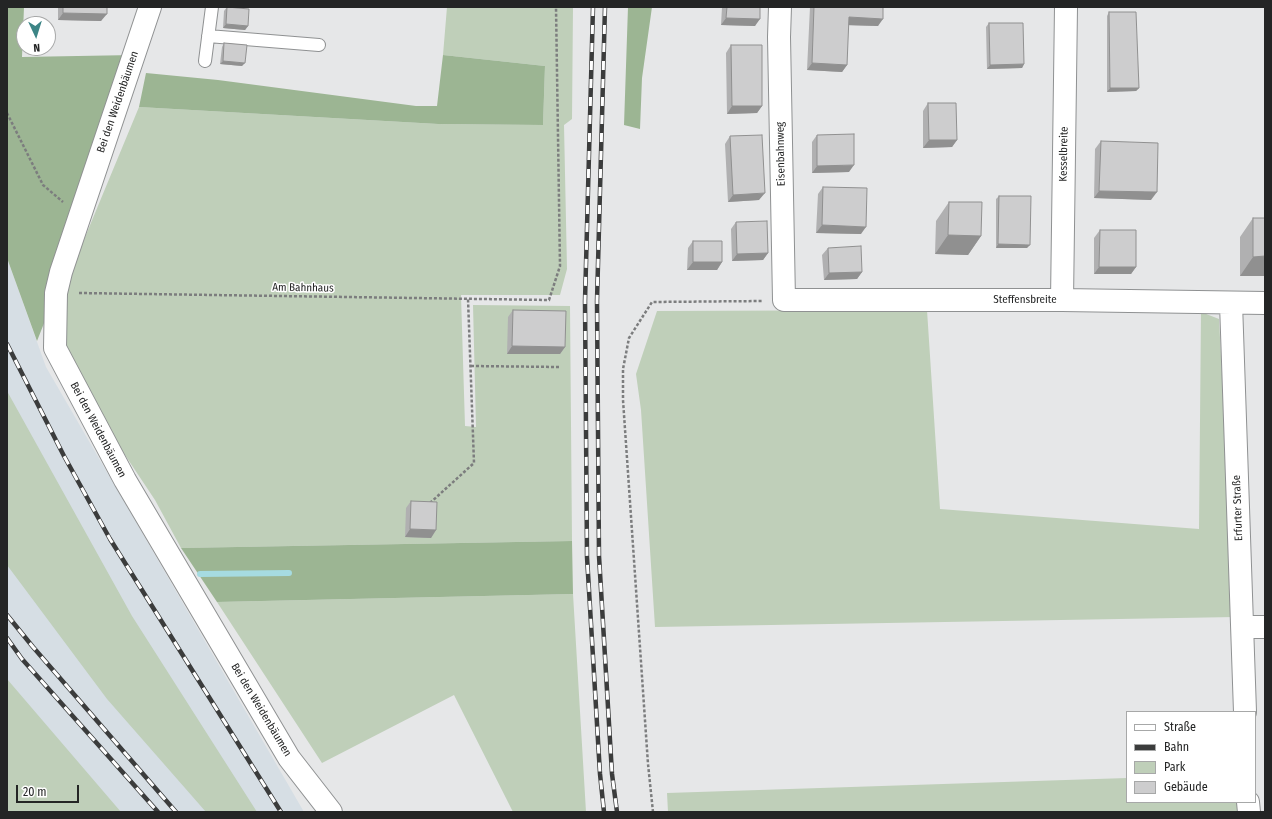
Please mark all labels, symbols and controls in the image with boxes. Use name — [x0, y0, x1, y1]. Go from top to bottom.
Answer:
north arrow — [16, 16, 56, 56]
text: N — [33, 41, 41, 54]
street label: Bei den Weidenbäumen — [94, 49, 142, 155]
street label: Eisenbahnweg — [774, 122, 788, 186]
street label: Kesselbreite — [1057, 126, 1071, 182]
street label: Am Bahnhaus — [272, 281, 334, 295]
street label: Steffensbreite — [993, 293, 1057, 307]
street label: Bei den Weidenbäumen — [67, 380, 129, 480]
street label: Erfurter Straße — [1230, 475, 1246, 541]
street label: Bei den Weidenbäumen — [228, 661, 294, 759]
legend — [1126, 711, 1256, 803]
text: Straße — [1164, 720, 1196, 734]
text: Bahn — [1164, 740, 1189, 754]
text: Park — [1164, 760, 1185, 774]
scale bar — [18, 777, 81, 803]
text: Gebäude — [1164, 780, 1208, 794]
text: 20 m — [23, 785, 47, 799]

